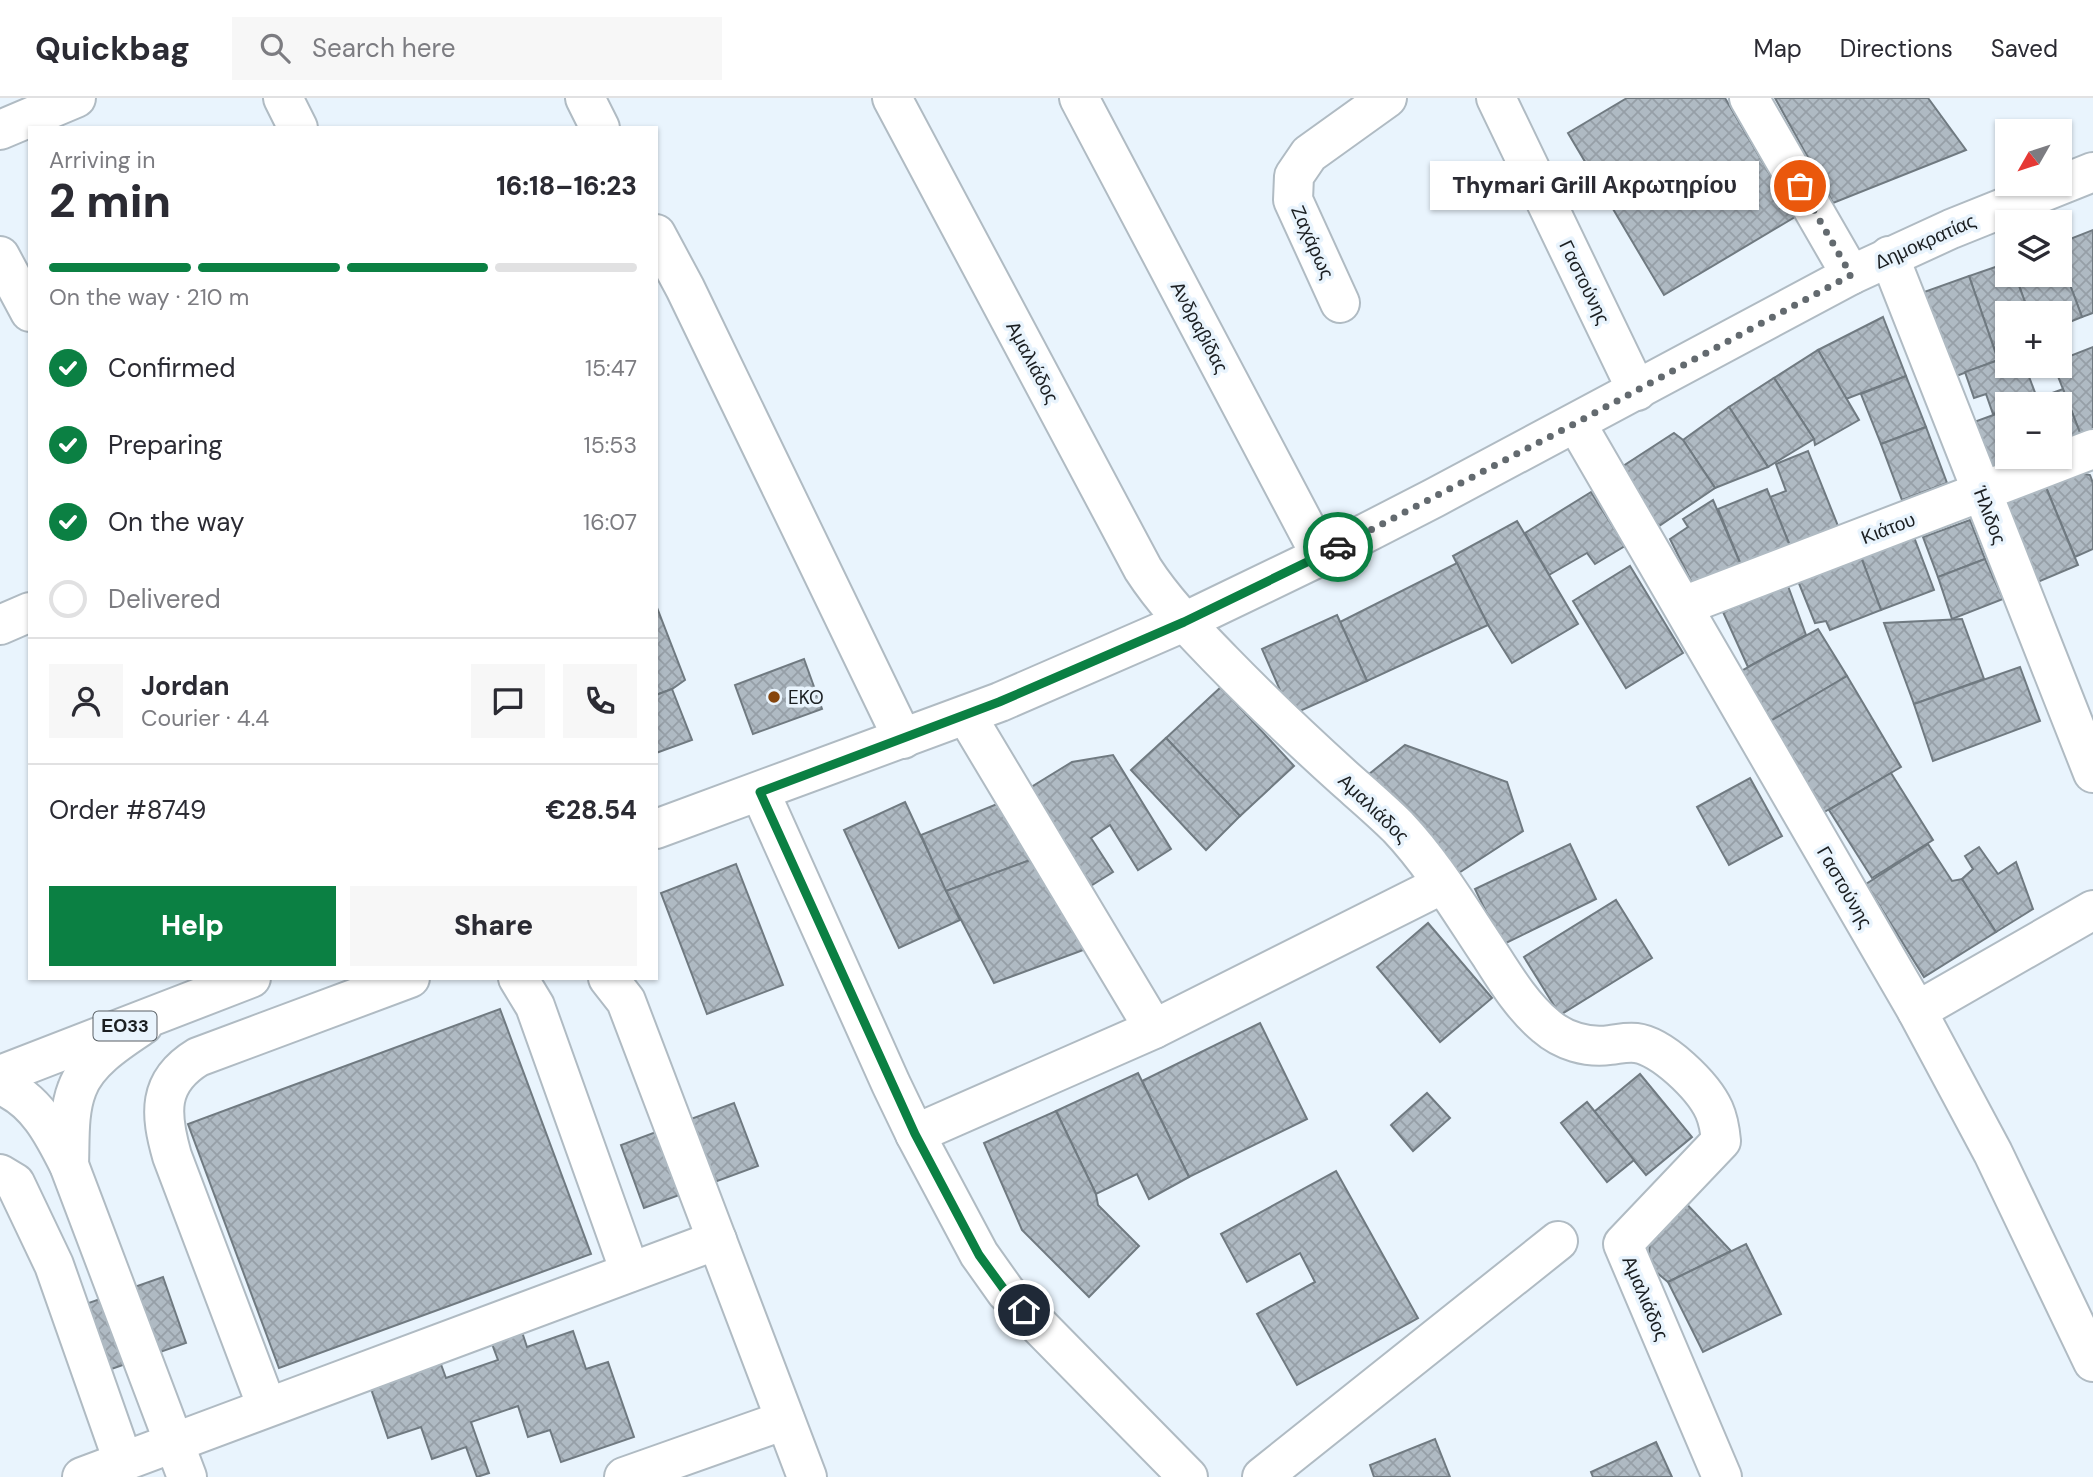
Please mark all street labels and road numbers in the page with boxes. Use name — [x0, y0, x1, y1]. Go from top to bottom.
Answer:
street label: Ζαχάρως — [1285, 202, 1340, 283]
street label: Δημοκρατίας — [1871, 208, 1980, 275]
street label: Γαστούνης — [1553, 236, 1616, 328]
street label: Ανδραβίδας — [1165, 277, 1234, 377]
street label: Αμαλιάδος — [1000, 317, 1065, 408]
street label: Ήλιδος — [1967, 482, 2012, 548]
street label: Κιάτου — [1858, 507, 1919, 550]
street label: Αμαλιάδος — [1333, 768, 1415, 848]
street label: Γαστούνης — [1811, 842, 1878, 933]
road number: ΕΟ33 — [94, 1012, 156, 1041]
street label: Αμαλιάδος — [1617, 1252, 1675, 1344]

